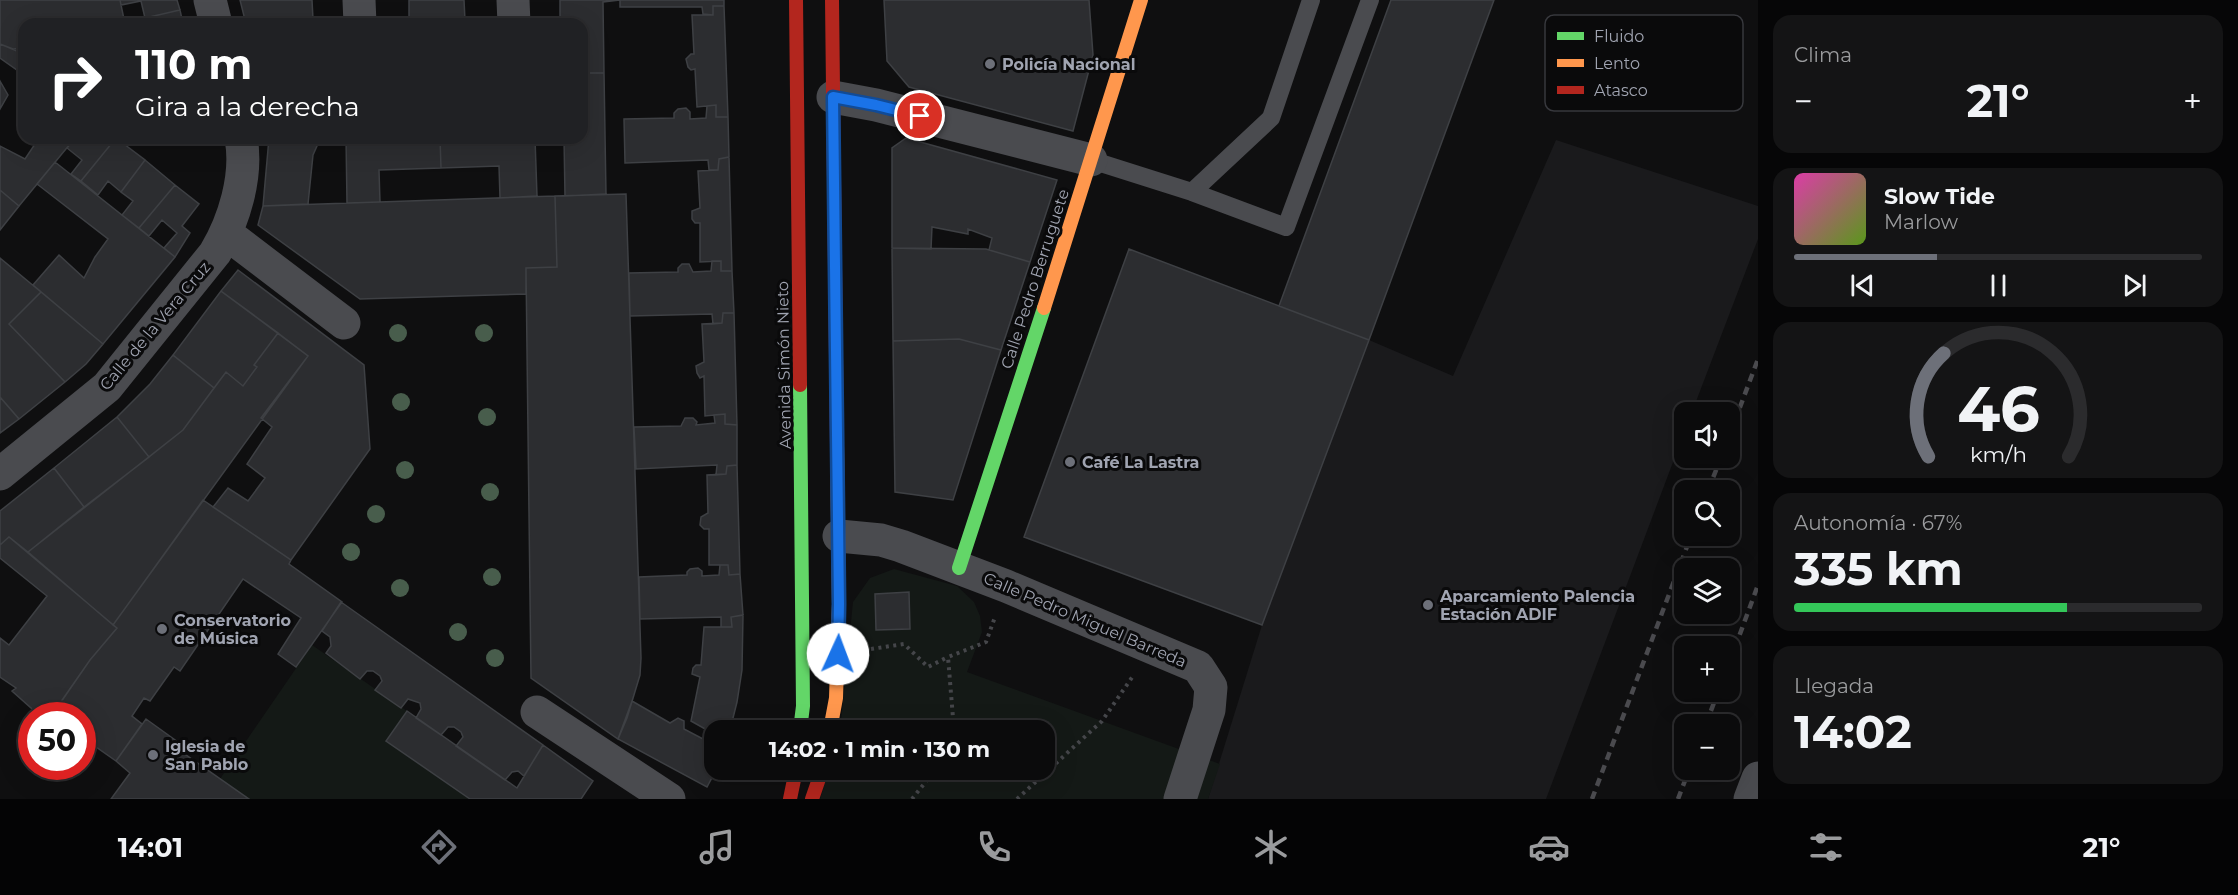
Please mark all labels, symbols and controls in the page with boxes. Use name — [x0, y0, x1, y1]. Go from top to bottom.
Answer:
legend — [1545, 15, 1743, 111]
text: Fluido — [1594, 27, 1644, 46]
text: 110 m — [135, 38, 252, 90]
icon: right — [36, 42, 114, 120]
text: Clima — [1794, 43, 1852, 67]
text: Lento — [1594, 54, 1640, 73]
place label: Policía Nacional — [1002, 55, 1136, 74]
marker: Policía Nacional — [983, 57, 997, 71]
text: 21° — [1966, 73, 2030, 128]
text: Atasco — [1594, 81, 1648, 100]
text: − — [1794, 81, 1813, 121]
text: + — [2183, 81, 2202, 121]
text: Gira a la derecha — [135, 90, 360, 123]
pin — [894, 90, 945, 141]
icon: arrive — [903, 99, 936, 132]
text: Slow Tide — [1884, 183, 1995, 210]
street label: Calle Pedro Berruguete — [997, 187, 1073, 371]
text: Marlow — [1884, 210, 1958, 234]
street label: Calle de la Vera Cruz — [96, 258, 214, 394]
icon: previous — [1846, 269, 1879, 302]
icon: pause — [1982, 269, 2015, 302]
icon: next — [2118, 269, 2151, 302]
street label: Avenida Simón Nieto — [773, 281, 795, 449]
text: 46 — [1957, 371, 2039, 447]
map controls — [1674, 402, 1740, 780]
button: sound — [1674, 402, 1740, 468]
text: km/h — [1969, 441, 2027, 467]
place label: Café La Lastra — [1082, 453, 1199, 472]
marker: Café La Lastra — [1063, 455, 1077, 469]
button: search — [1674, 480, 1740, 546]
text: Autonomía · 67% — [1794, 511, 1962, 535]
text: 335 km — [1794, 541, 1963, 596]
button: layers — [1674, 558, 1740, 624]
street label: Calle Pedro Miguel Barreda — [981, 569, 1189, 671]
place label: Aparcamiento Palencia Estación ADIF — [1439, 587, 1635, 624]
marker: Aparcamiento Palencia Estación ADIF — [1421, 598, 1435, 612]
place label: Conservatorio de Música — [174, 611, 291, 648]
marker: Conservatorio de Música — [155, 622, 169, 636]
position arrow — [806, 622, 870, 686]
button: + — [1674, 636, 1740, 702]
text: Llegada — [1794, 674, 1874, 698]
speed limit sign: 50 — [18, 702, 96, 780]
text: 14:02 — [1794, 704, 1912, 759]
button: − — [1674, 714, 1740, 780]
text: 14:02 · 1 min · 130 m — [769, 736, 990, 763]
place label: Iglesia de San Pablo — [165, 737, 248, 774]
marker: Iglesia de San Pablo — [146, 748, 160, 762]
icon: directions — [418, 826, 460, 868]
icon: music — [696, 826, 738, 868]
icon: phone — [973, 826, 1015, 868]
icon: climate — [1250, 826, 1292, 868]
icon: car — [1528, 826, 1570, 868]
icon: filters — [1805, 826, 1847, 868]
text: 14:01 — [118, 831, 183, 864]
text: 21° — [2082, 831, 2120, 864]

